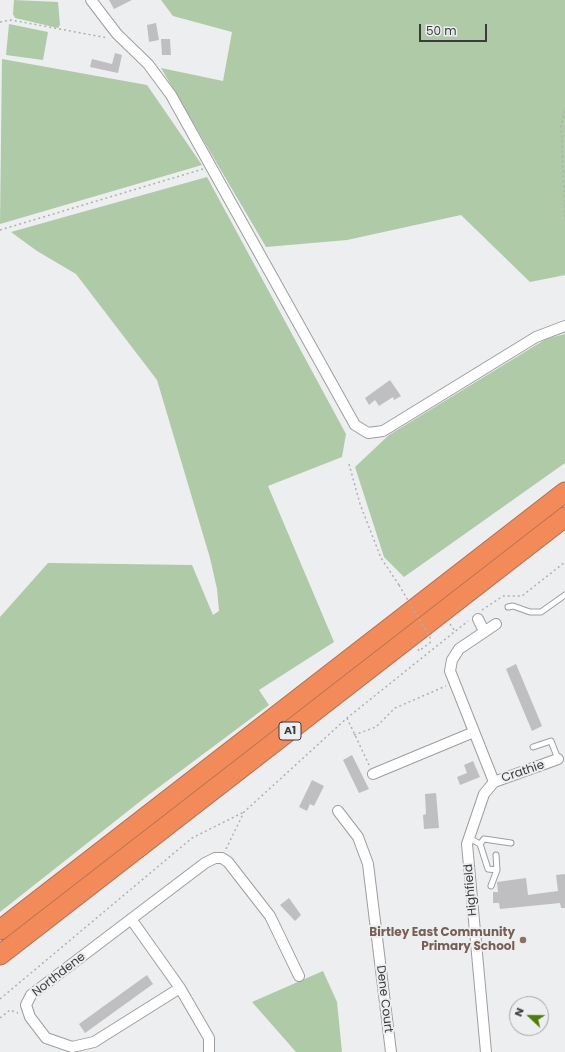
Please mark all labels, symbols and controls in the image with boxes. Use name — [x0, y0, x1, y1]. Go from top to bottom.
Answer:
scale bar — [421, 16, 489, 42]
text: 50 m — [426, 22, 457, 39]
road number: A1 — [279, 722, 301, 740]
street label: Crathie — [500, 758, 546, 786]
street label: Highfield — [462, 863, 480, 917]
place label: Birtley East Community Primary School — [369, 926, 515, 954]
marker: Birtley East Community Primary School — [518, 935, 528, 945]
street label: Northdene — [30, 950, 88, 1000]
street label: Dene Court — [373, 965, 395, 1033]
north arrow — [509, 996, 549, 1036]
text: N — [510, 1005, 528, 1019]

